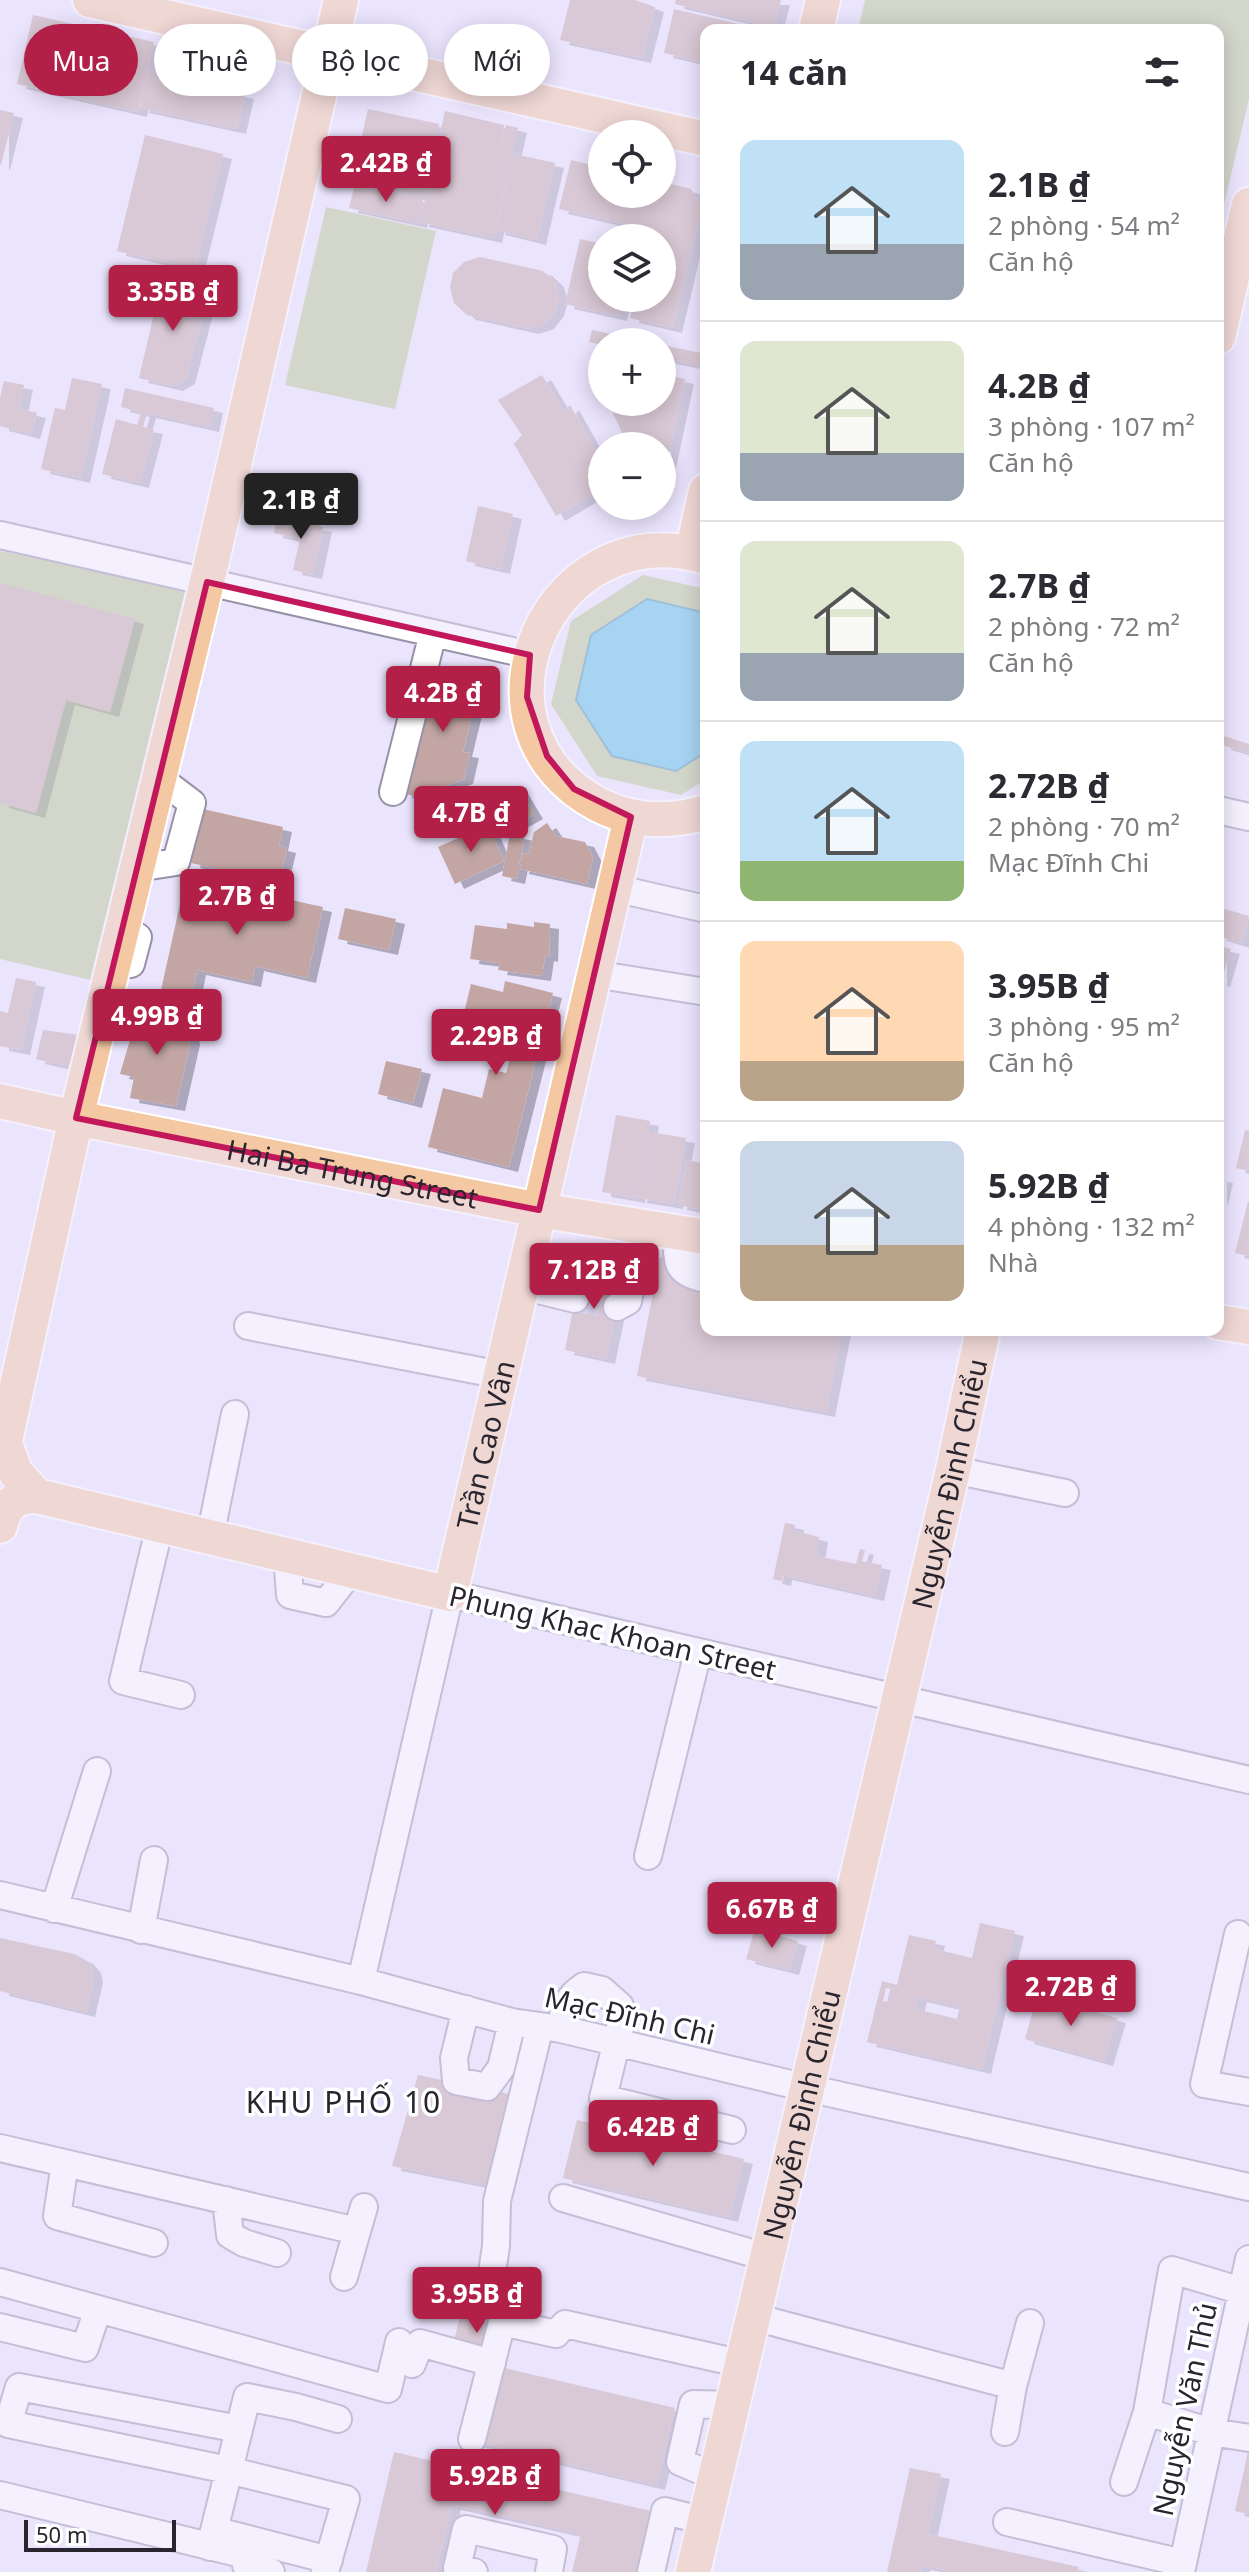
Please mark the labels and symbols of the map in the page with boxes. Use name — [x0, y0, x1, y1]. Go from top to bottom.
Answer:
pin: 2.42B ₫ — [312, 136, 460, 204]
pin: 3.35B ₫ — [99, 265, 247, 333]
pin: 2.1B ₫ — [236, 473, 366, 541]
pin: 4.2B ₫ — [378, 666, 508, 734]
pin: 4.7B ₫ — [406, 786, 536, 854]
pin: 2.7B ₫ — [172, 869, 302, 937]
pin: 4.99B ₫ — [83, 989, 231, 1057]
pin: 2.29B ₫ — [422, 1009, 570, 1077]
street label: Hai Ba Trung Street — [224, 1129, 482, 1216]
pin: 7.12B ₫ — [520, 1243, 668, 1311]
street label: Nguyễn Đình Chiểu — [902, 1355, 995, 1613]
street label: Trần Cao Vân — [447, 1356, 523, 1533]
street label: Phung Khac Khoan Street — [446, 1576, 780, 1688]
pin: 6.67B ₫ — [698, 1882, 846, 1950]
pin: 2.72B ₫ — [997, 1960, 1145, 2028]
street label: Mạc Đĩnh Chi — [541, 1977, 719, 2053]
street label: Nguyễn Đình Chiểu — [753, 1986, 849, 2243]
district label: KHU PHỐ 10 — [246, 2081, 442, 2122]
pin: 6.42B ₫ — [579, 2100, 727, 2168]
pin: 3.95B ₫ — [403, 2267, 551, 2335]
street label: Nguyễn Văn Thủ — [1143, 2299, 1225, 2519]
pin: 5.92B ₫ — [421, 2449, 569, 2517]
scale bar — [24, 2516, 176, 2552]

